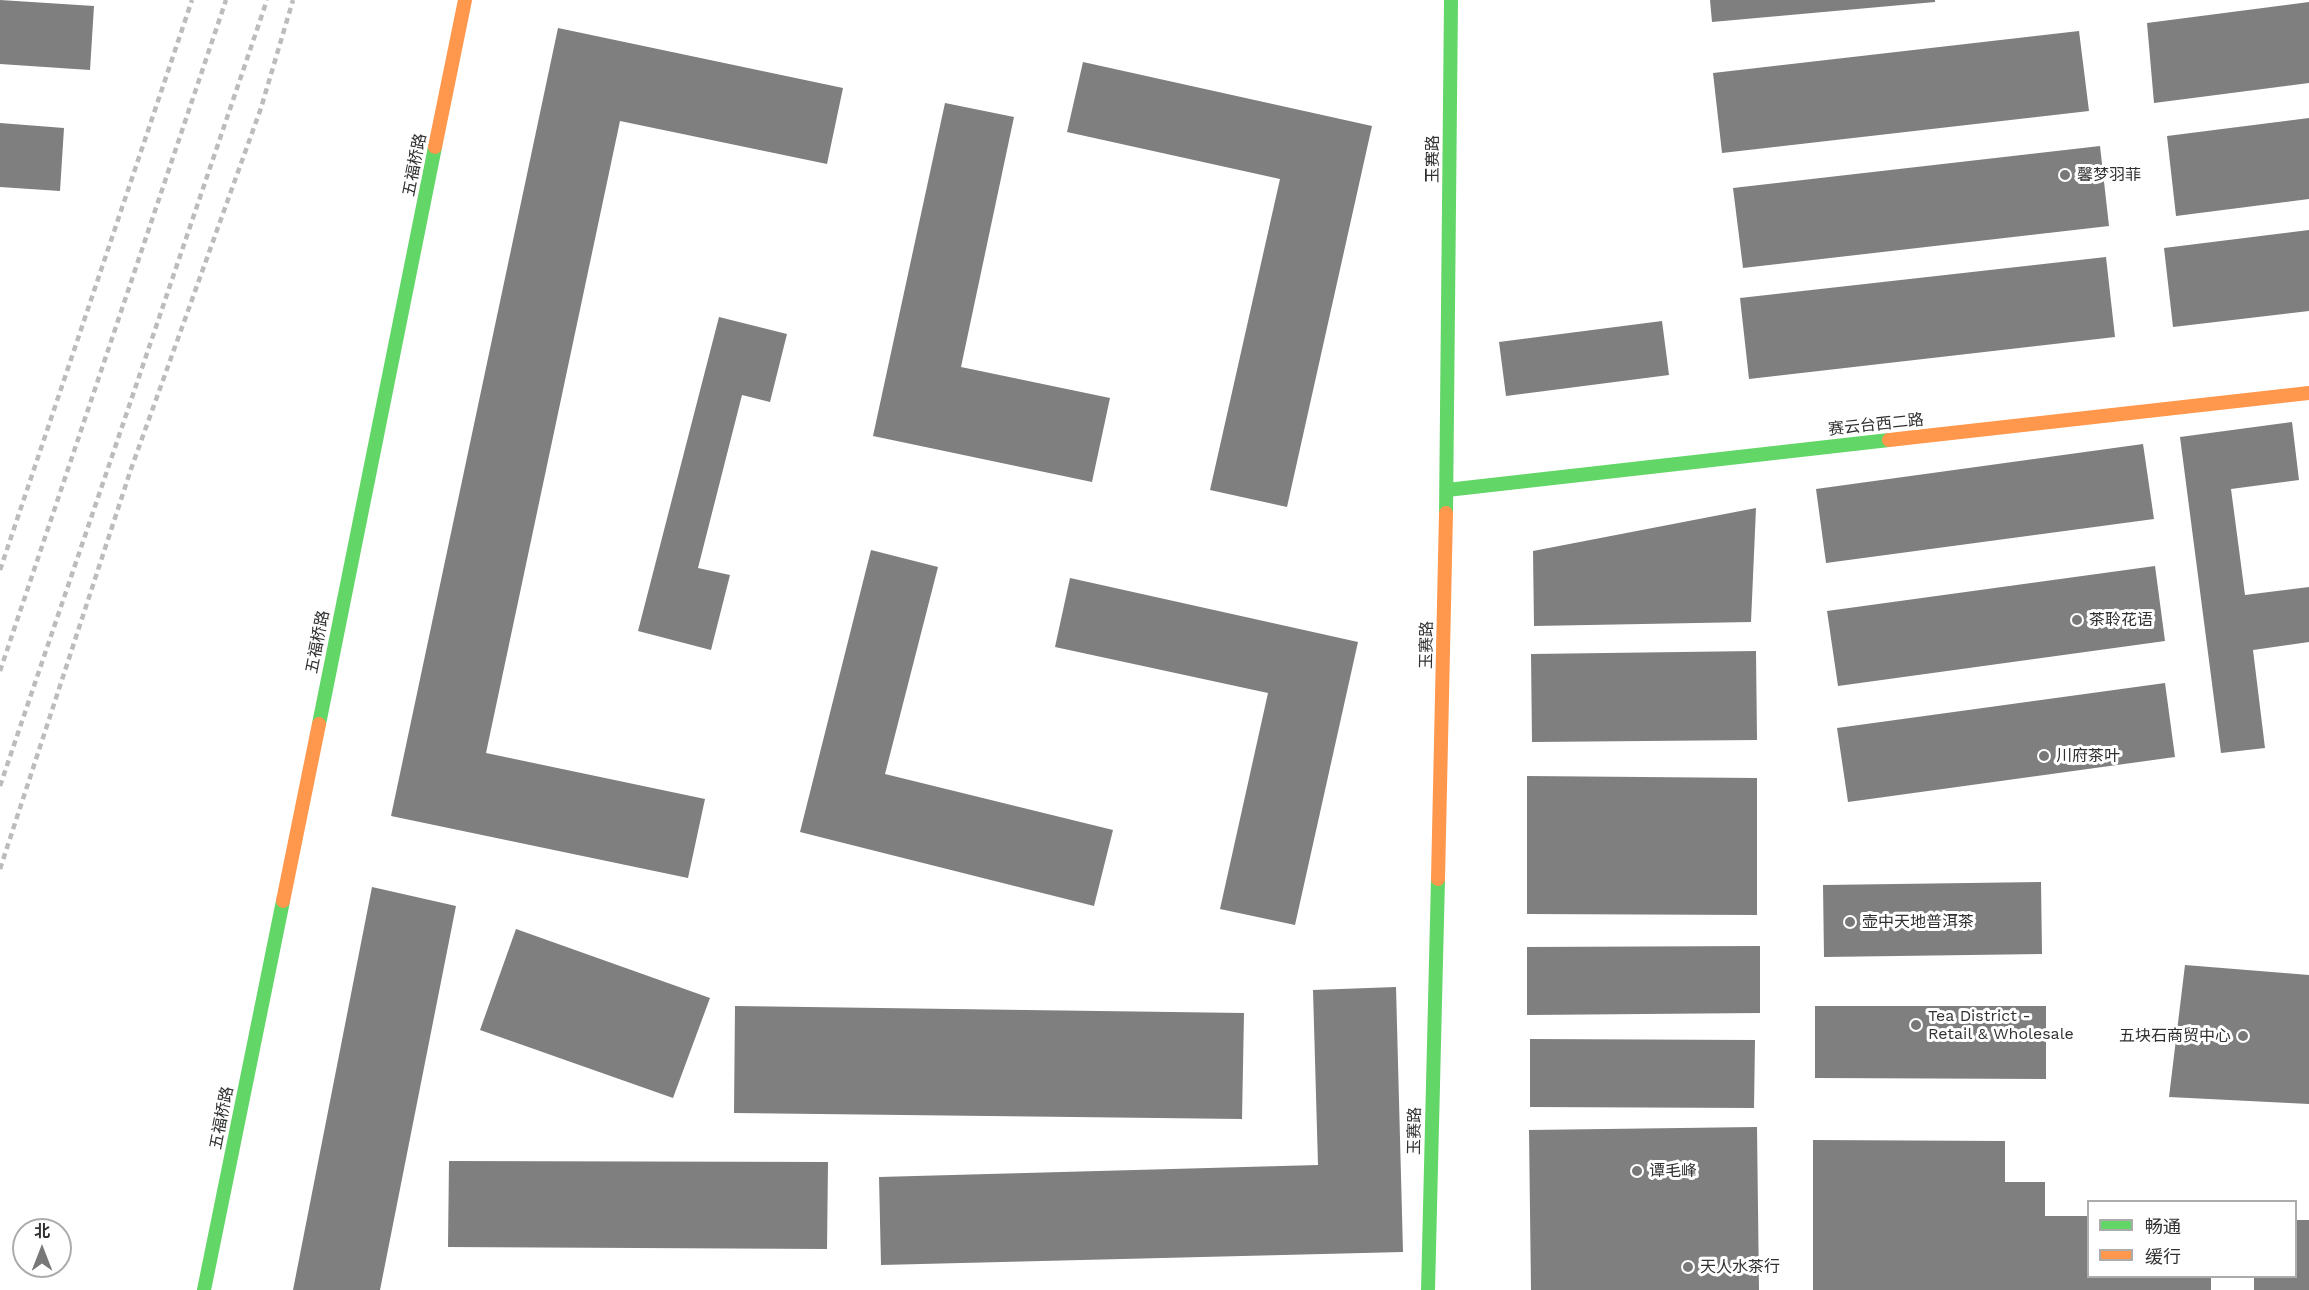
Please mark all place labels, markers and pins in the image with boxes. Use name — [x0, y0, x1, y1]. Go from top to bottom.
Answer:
place label: 馨梦羽菲 — [2077, 165, 2141, 185]
marker: 馨梦羽菲 — [2058, 168, 2072, 182]
place label: 茶聆花语 — [2089, 610, 2153, 630]
marker: 茶聆花语 — [2070, 613, 2084, 627]
place label: 川府茶叶 — [2056, 746, 2120, 766]
marker: 川府茶叶 — [2037, 749, 2051, 763]
place label: 壶中天地普洱茶 — [1862, 912, 1974, 932]
marker: 壶中天地普洱茶 — [1843, 915, 1857, 929]
place label: Tea District - Retail & Wholesale — [1928, 1006, 2074, 1044]
marker: Tea District - Retail & Wholesale — [1909, 1018, 1923, 1032]
place label: 五块石商贸中心 — [2119, 1026, 2231, 1046]
marker: 五块石商贸中心 — [2236, 1029, 2250, 1043]
place label: 谭毛峰 — [1649, 1161, 1697, 1181]
marker: 谭毛峰 — [1630, 1164, 1644, 1178]
place label: 天人水茶行 — [1700, 1257, 1780, 1277]
marker: 天人水茶行 — [1681, 1260, 1695, 1274]

